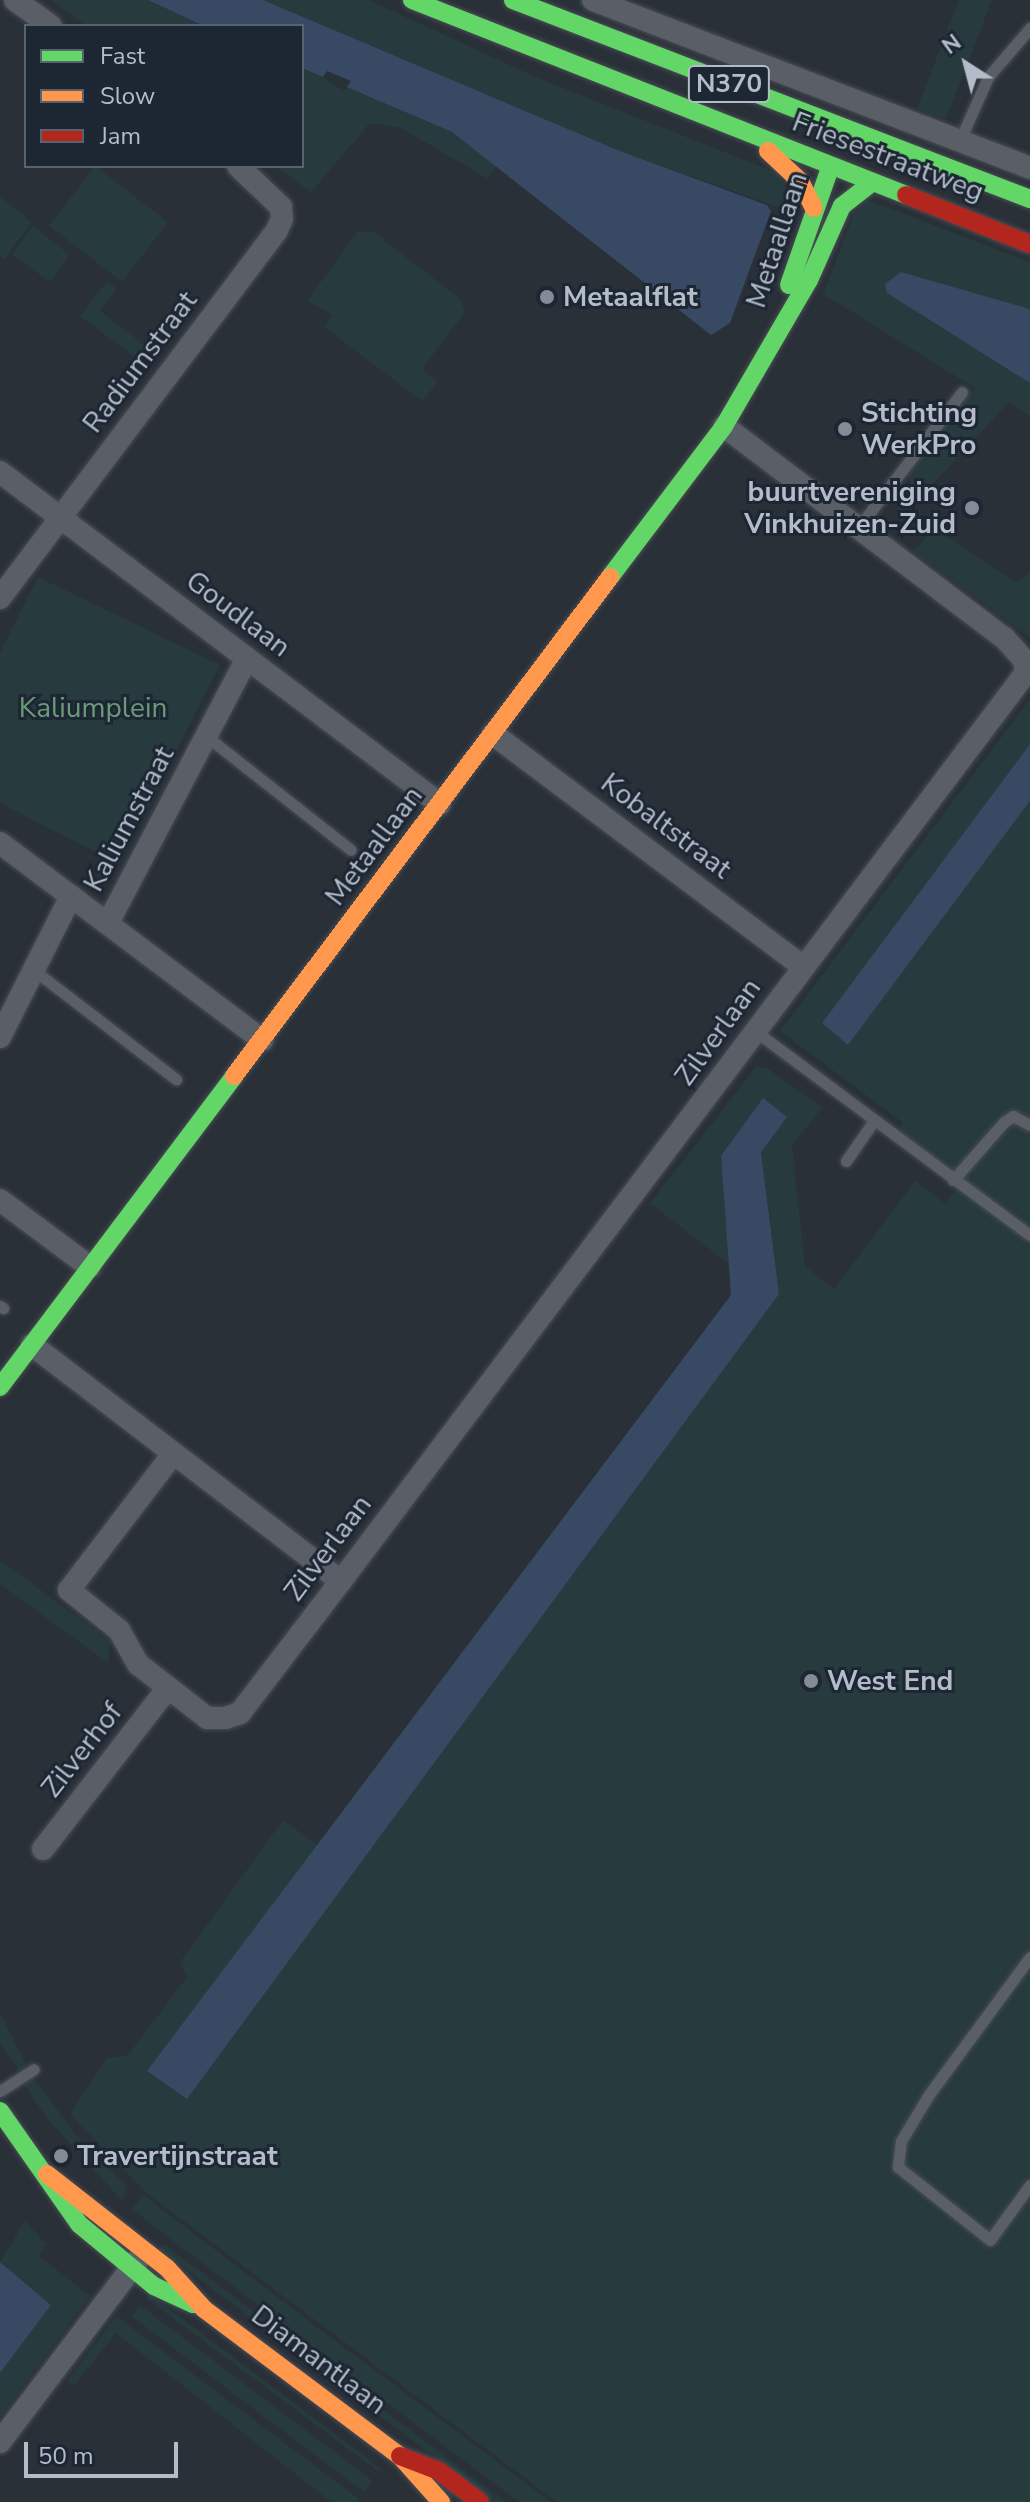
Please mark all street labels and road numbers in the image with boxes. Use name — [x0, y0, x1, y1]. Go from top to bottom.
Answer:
road number: N370 — [687, 62, 771, 106]
street label: Friesestraatweg — [788, 105, 988, 209]
street label: Metaallaan — [739, 168, 815, 312]
street label: Radiumstraat — [76, 285, 204, 439]
street label: Goudlaan — [179, 564, 297, 664]
street label: Kaliumstraat — [77, 741, 181, 897]
street label: Kobaltstraat — [594, 766, 738, 886]
street label: Metaallaan — [318, 780, 430, 912]
street label: Zilverlaan — [668, 972, 768, 1092]
street label: Zilverlaan — [277, 1488, 379, 1608]
street label: Zilverhof — [35, 1696, 129, 1804]
street label: Diamantlaan — [245, 2298, 393, 2422]

